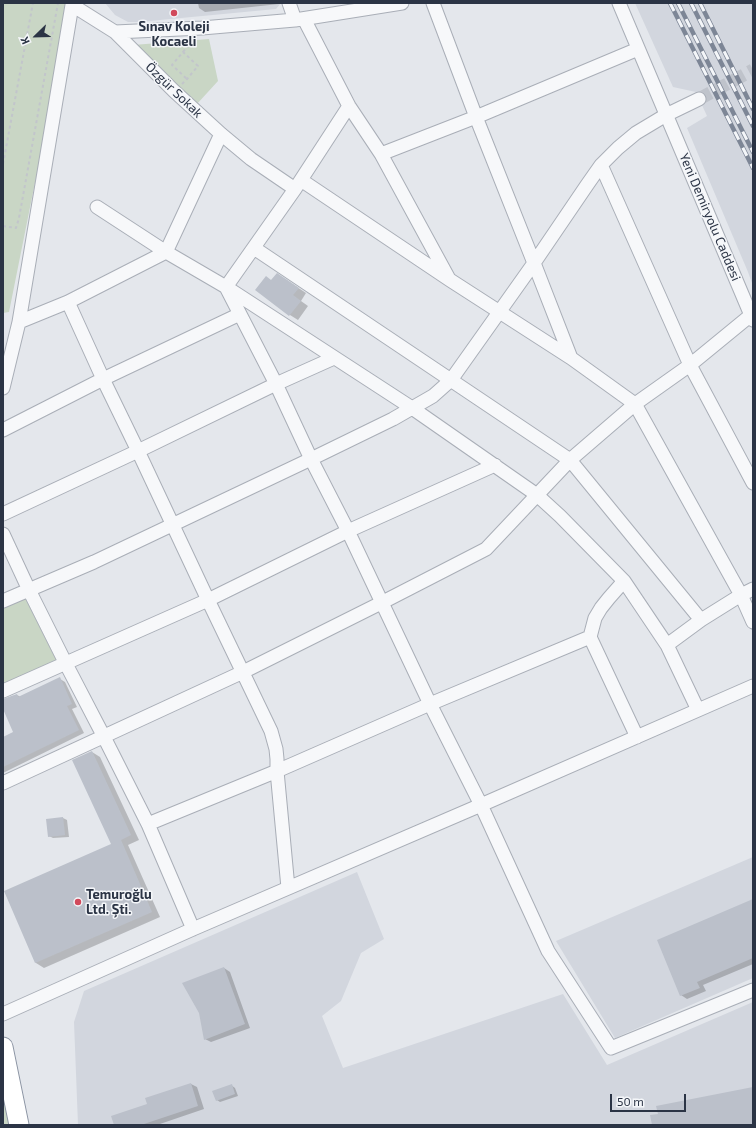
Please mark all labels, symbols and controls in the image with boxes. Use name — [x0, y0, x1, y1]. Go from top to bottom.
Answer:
marker: Sınav Koleji Kocaeli — [169, 8, 179, 18]
north arrow — [16, 16, 56, 56]
place label: Sınav Koleji Kocaeli — [138, 19, 210, 50]
text: K — [17, 35, 32, 47]
street label: Özgür Sokak — [142, 59, 206, 121]
street label: Yeni Demiryolu Caddesi — [676, 151, 744, 283]
place label: Temuroğlu Ltd. Şti. — [86, 887, 152, 918]
marker: Temuroğlu Ltd. Şti. — [73, 897, 83, 907]
scale bar — [612, 1086, 688, 1112]
text: 50 m — [617, 1094, 644, 1108]

